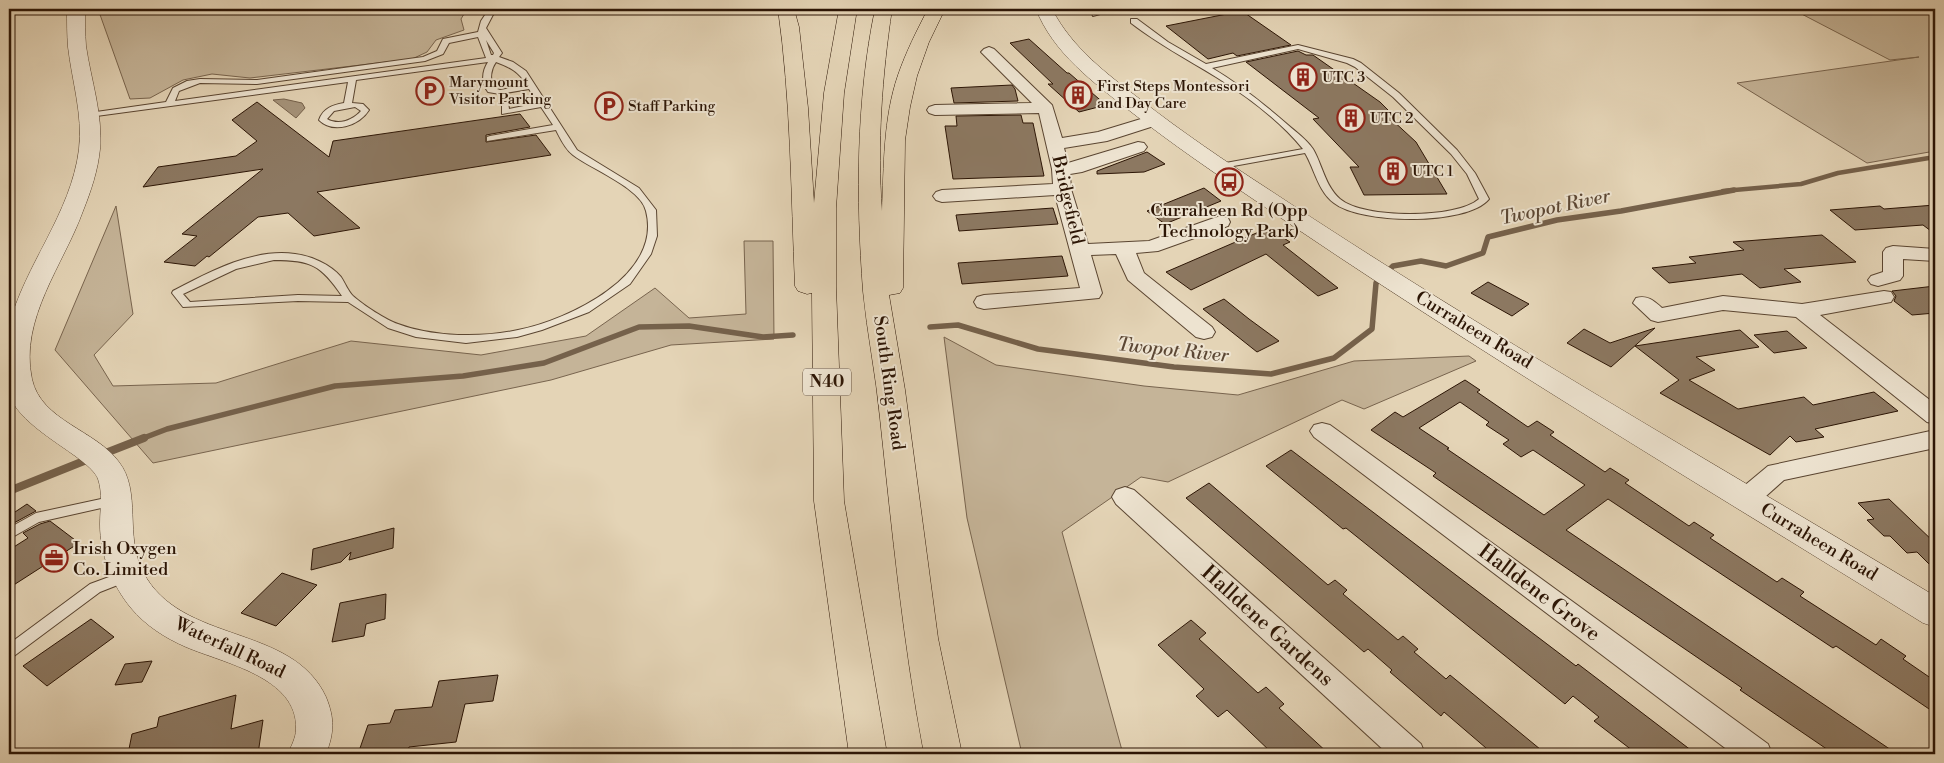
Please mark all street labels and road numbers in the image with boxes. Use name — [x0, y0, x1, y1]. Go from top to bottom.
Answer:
street label: Bridgefield — [1046, 152, 1090, 248]
street label: Curraheen Road — [1411, 286, 1537, 374]
street label: South Ring Road — [868, 314, 910, 453]
road number: N40 — [803, 368, 851, 396]
street label: Curraheen Road — [1756, 498, 1882, 586]
street label: Halldene Grove — [1473, 539, 1605, 647]
street label: Halldene Gardens — [1195, 560, 1339, 692]
street label: Waterfall Road — [170, 612, 290, 684]

